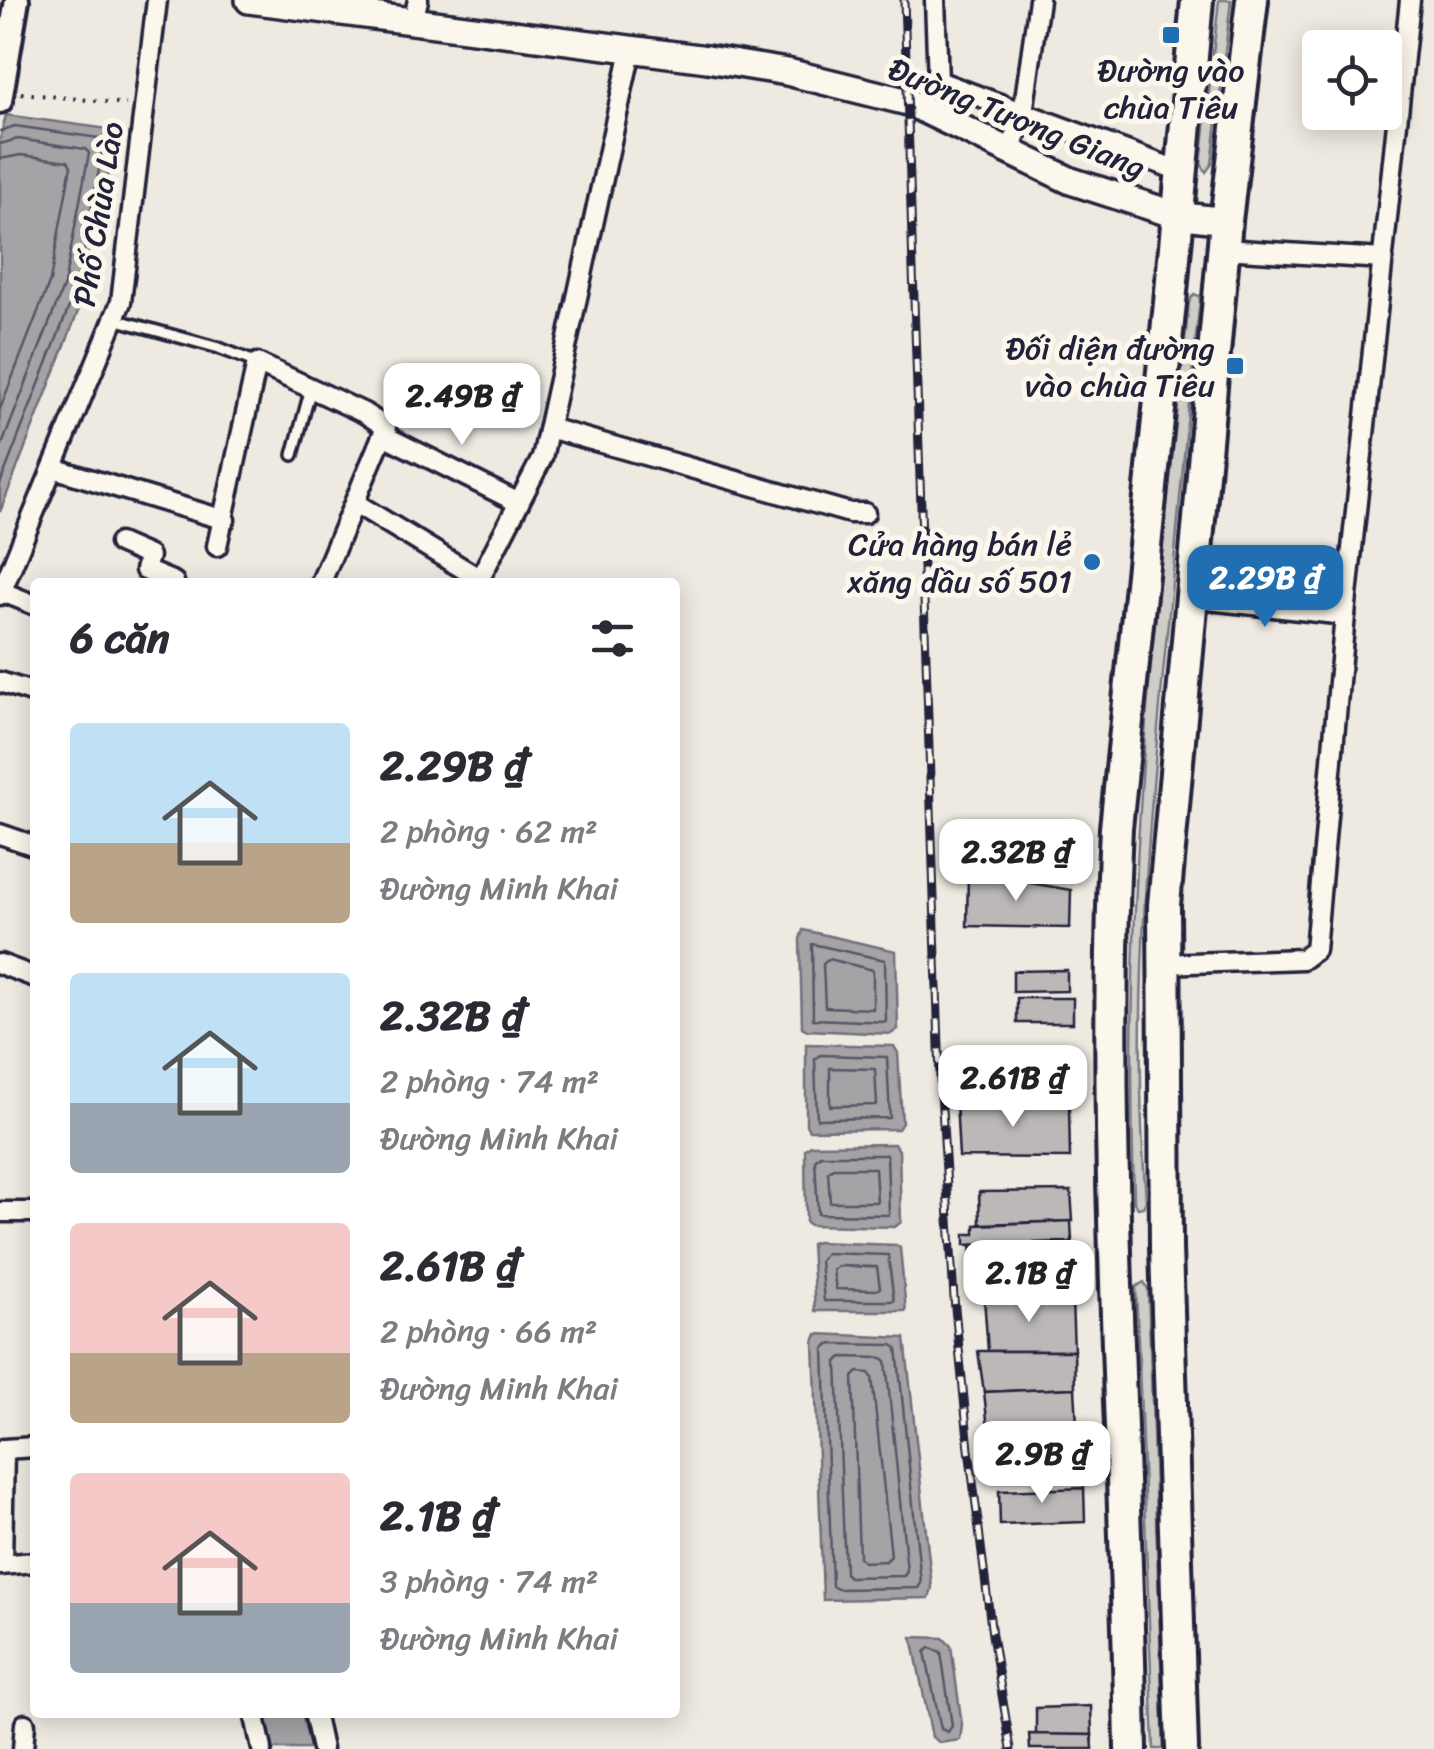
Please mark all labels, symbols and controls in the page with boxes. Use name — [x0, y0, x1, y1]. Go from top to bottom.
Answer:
marker: Đường vào chùa Tiêu — [1160, 24, 1182, 46]
map controls — [1302, 30, 1402, 130]
button: locate — [1302, 30, 1402, 130]
street label: Đường Tương Giang — [879, 41, 1154, 196]
place label: Đường vào chùa Tiêu — [1098, 42, 1244, 136]
street label: Phố Chùa Lào — [56, 118, 141, 310]
place label: Đối diện đường vào chùa Tiêu — [1006, 320, 1215, 414]
marker: Đối diện đường vào chùa Tiêu — [1224, 355, 1246, 377]
pin: 2.49B ₫ — [370, 363, 554, 448]
text: 2.49B ₫ — [405, 367, 519, 424]
place label: Cửa hàng bán lẻ xăng dầu số 501 — [847, 516, 1072, 610]
pin: 2.29B ₫ — [1173, 545, 1357, 630]
text: 2.29B ₫ — [1209, 549, 1321, 606]
marker: Cửa hàng bán lẻ xăng dầu số 501 — [1081, 551, 1103, 573]
text: 6 căn — [70, 601, 169, 675]
icon: filters — [585, 611, 640, 666]
text: 2.29B ₫ — [380, 729, 527, 803]
icon: home — [150, 763, 270, 883]
text: 2 phòng · 62 m² — [380, 803, 598, 860]
pin: 2.32B ₫ — [924, 819, 1108, 904]
text: 2.32B ₫ — [961, 823, 1071, 880]
text: Đường Minh Khai — [380, 860, 618, 917]
text: 2.32B ₫ — [380, 979, 524, 1053]
icon: home — [150, 1013, 270, 1133]
pin: 2.61B ₫ — [921, 1045, 1105, 1130]
text: 2.61B ₫ — [960, 1049, 1066, 1106]
text: 2 phòng · 74 m² — [380, 1053, 599, 1110]
text: Đường Minh Khai — [380, 1110, 618, 1167]
text: 2.61B ₫ — [380, 1229, 518, 1303]
pin: 2.1B ₫ — [948, 1240, 1110, 1325]
text: 2.1B ₫ — [985, 1244, 1073, 1301]
icon: home — [150, 1263, 270, 1383]
text: 2 phòng · 66 m² — [380, 1303, 597, 1360]
text: Đường Minh Khai — [380, 1360, 618, 1417]
pin: 2.9B ₫ — [961, 1421, 1123, 1506]
text: 2.9B ₫ — [995, 1425, 1089, 1482]
text: 2.1B ₫ — [380, 1479, 495, 1553]
icon: home — [150, 1513, 270, 1633]
text: 3 phòng · 74 m² — [380, 1553, 598, 1610]
text: Đường Minh Khai — [380, 1610, 618, 1667]

